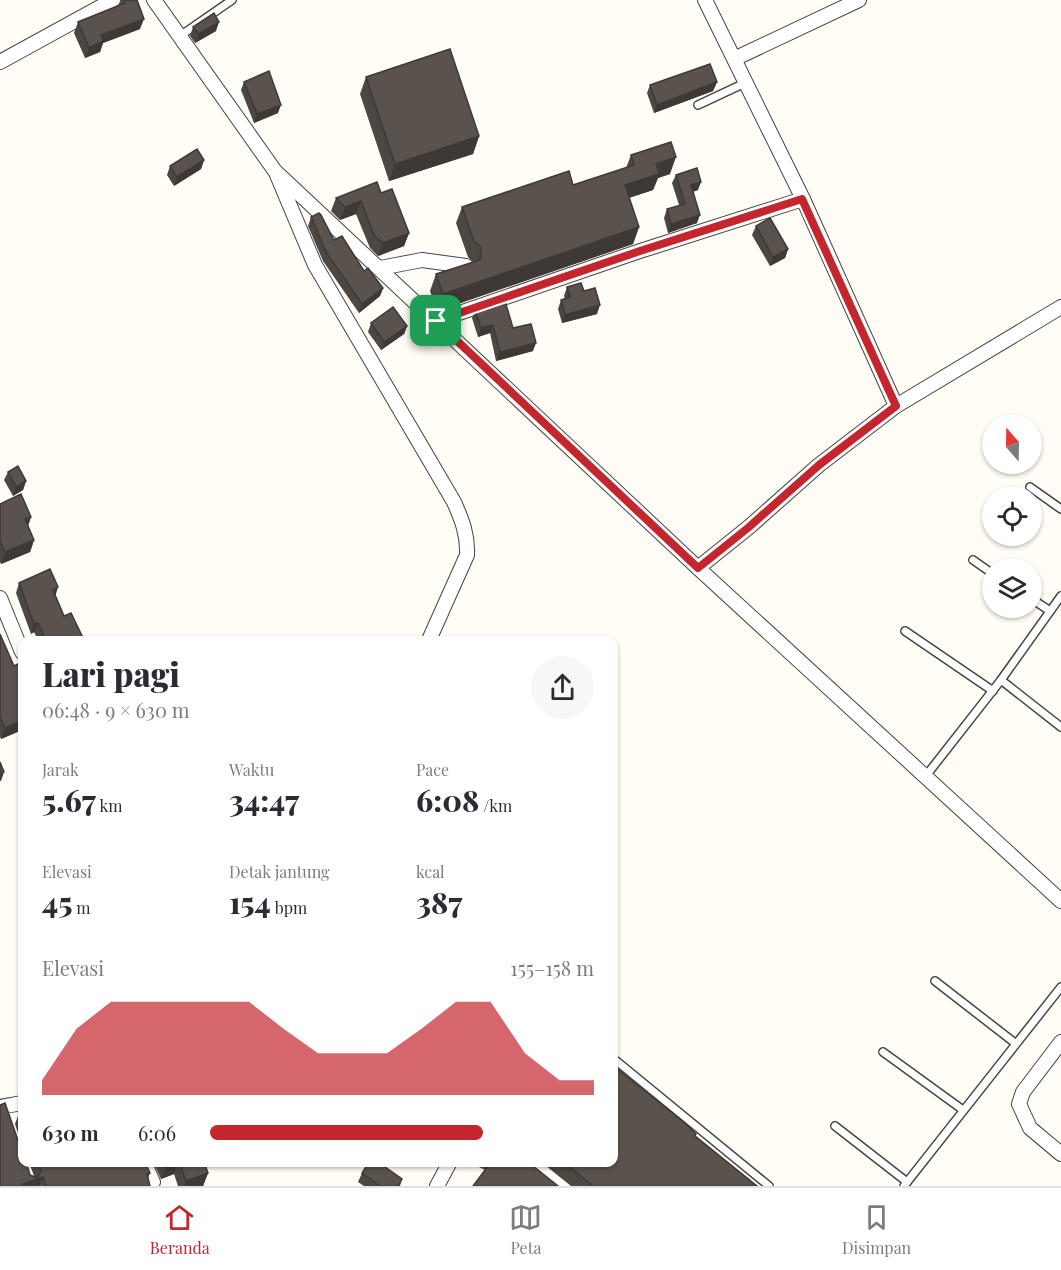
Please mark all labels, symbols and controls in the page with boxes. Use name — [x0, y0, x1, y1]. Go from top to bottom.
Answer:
pin — [410, 295, 461, 346]
icon: arrive — [419, 304, 452, 337]
north arrow — [982, 414, 1042, 474]
map controls — [982, 414, 1042, 618]
button: locate — [982, 486, 1042, 546]
button: layers — [982, 558, 1042, 618]
text: Lari pagi — [42, 651, 180, 695]
button: share — [531, 656, 594, 719]
text: 06:48 · 9 × 630 m — [42, 696, 190, 723]
text: Jarak — [42, 759, 79, 780]
text: Waktu — [229, 759, 274, 780]
text: Pace — [416, 759, 449, 780]
text: 5.67 — [42, 780, 96, 820]
text: 34:47 — [229, 780, 299, 820]
text: 6:08 — [416, 780, 479, 820]
text: km — [96, 795, 122, 816]
text: /km — [479, 795, 512, 816]
text: Elevasi — [42, 861, 92, 882]
text: Detak jantung — [229, 861, 329, 882]
text: kcal — [416, 861, 445, 882]
text: 45 — [42, 882, 72, 922]
text: 154 — [229, 882, 271, 922]
text: 387 — [416, 882, 462, 922]
text: m — [72, 897, 91, 918]
text: bpm — [271, 897, 307, 918]
text: Elevasi — [42, 954, 104, 981]
text: 155–158 m — [510, 954, 594, 981]
text: 630 m — [42, 1119, 99, 1146]
text: 6:06 — [138, 1119, 176, 1146]
tab: Beranda — [150, 1201, 210, 1258]
tab: Peta — [509, 1201, 542, 1258]
tab: Disimpan — [842, 1201, 911, 1258]

